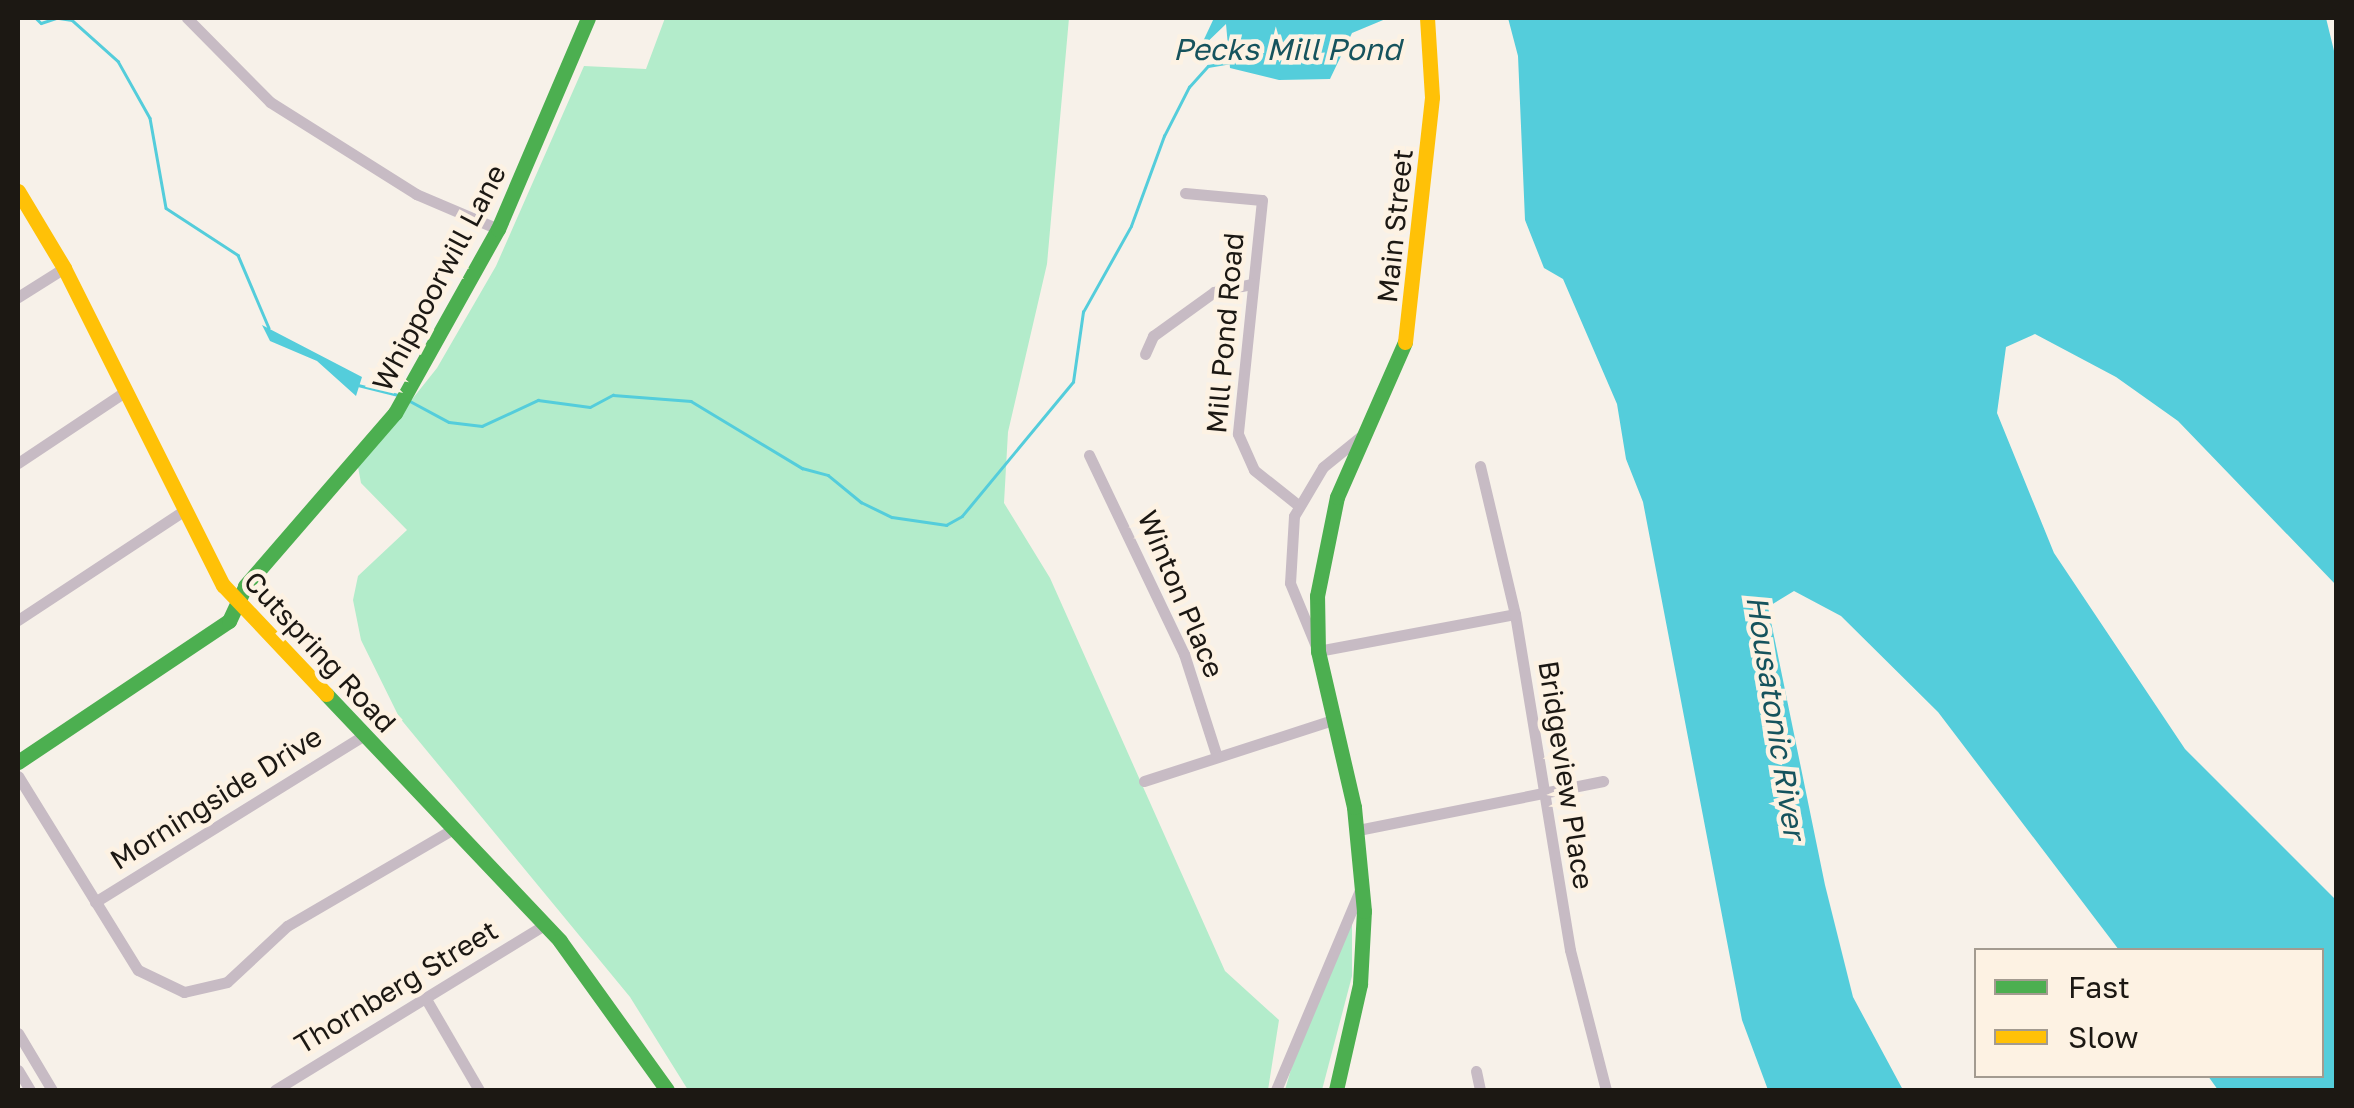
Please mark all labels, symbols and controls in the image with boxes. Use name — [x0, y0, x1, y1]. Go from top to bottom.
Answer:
water label: Pecks Mill Pond — [1173, 31, 1401, 67]
street label: Main Street — [1370, 147, 1420, 305]
street label: Whippoorwill Lane — [365, 159, 513, 397]
street label: Mill Pond Road — [1199, 231, 1251, 435]
street label: Winton Place — [1131, 505, 1231, 683]
street label: Cutspring Road — [237, 565, 403, 739]
water label: Housatonic River — [1739, 593, 1813, 841]
street label: Bridgeview Place — [1531, 658, 1601, 892]
street label: Morningside Drive — [104, 719, 328, 877]
street label: Thornberg Street — [288, 913, 504, 1061]
legend — [1974, 948, 2324, 1078]
text: Fast — [2068, 969, 2130, 1005]
text: Slow — [2068, 1019, 2139, 1055]

